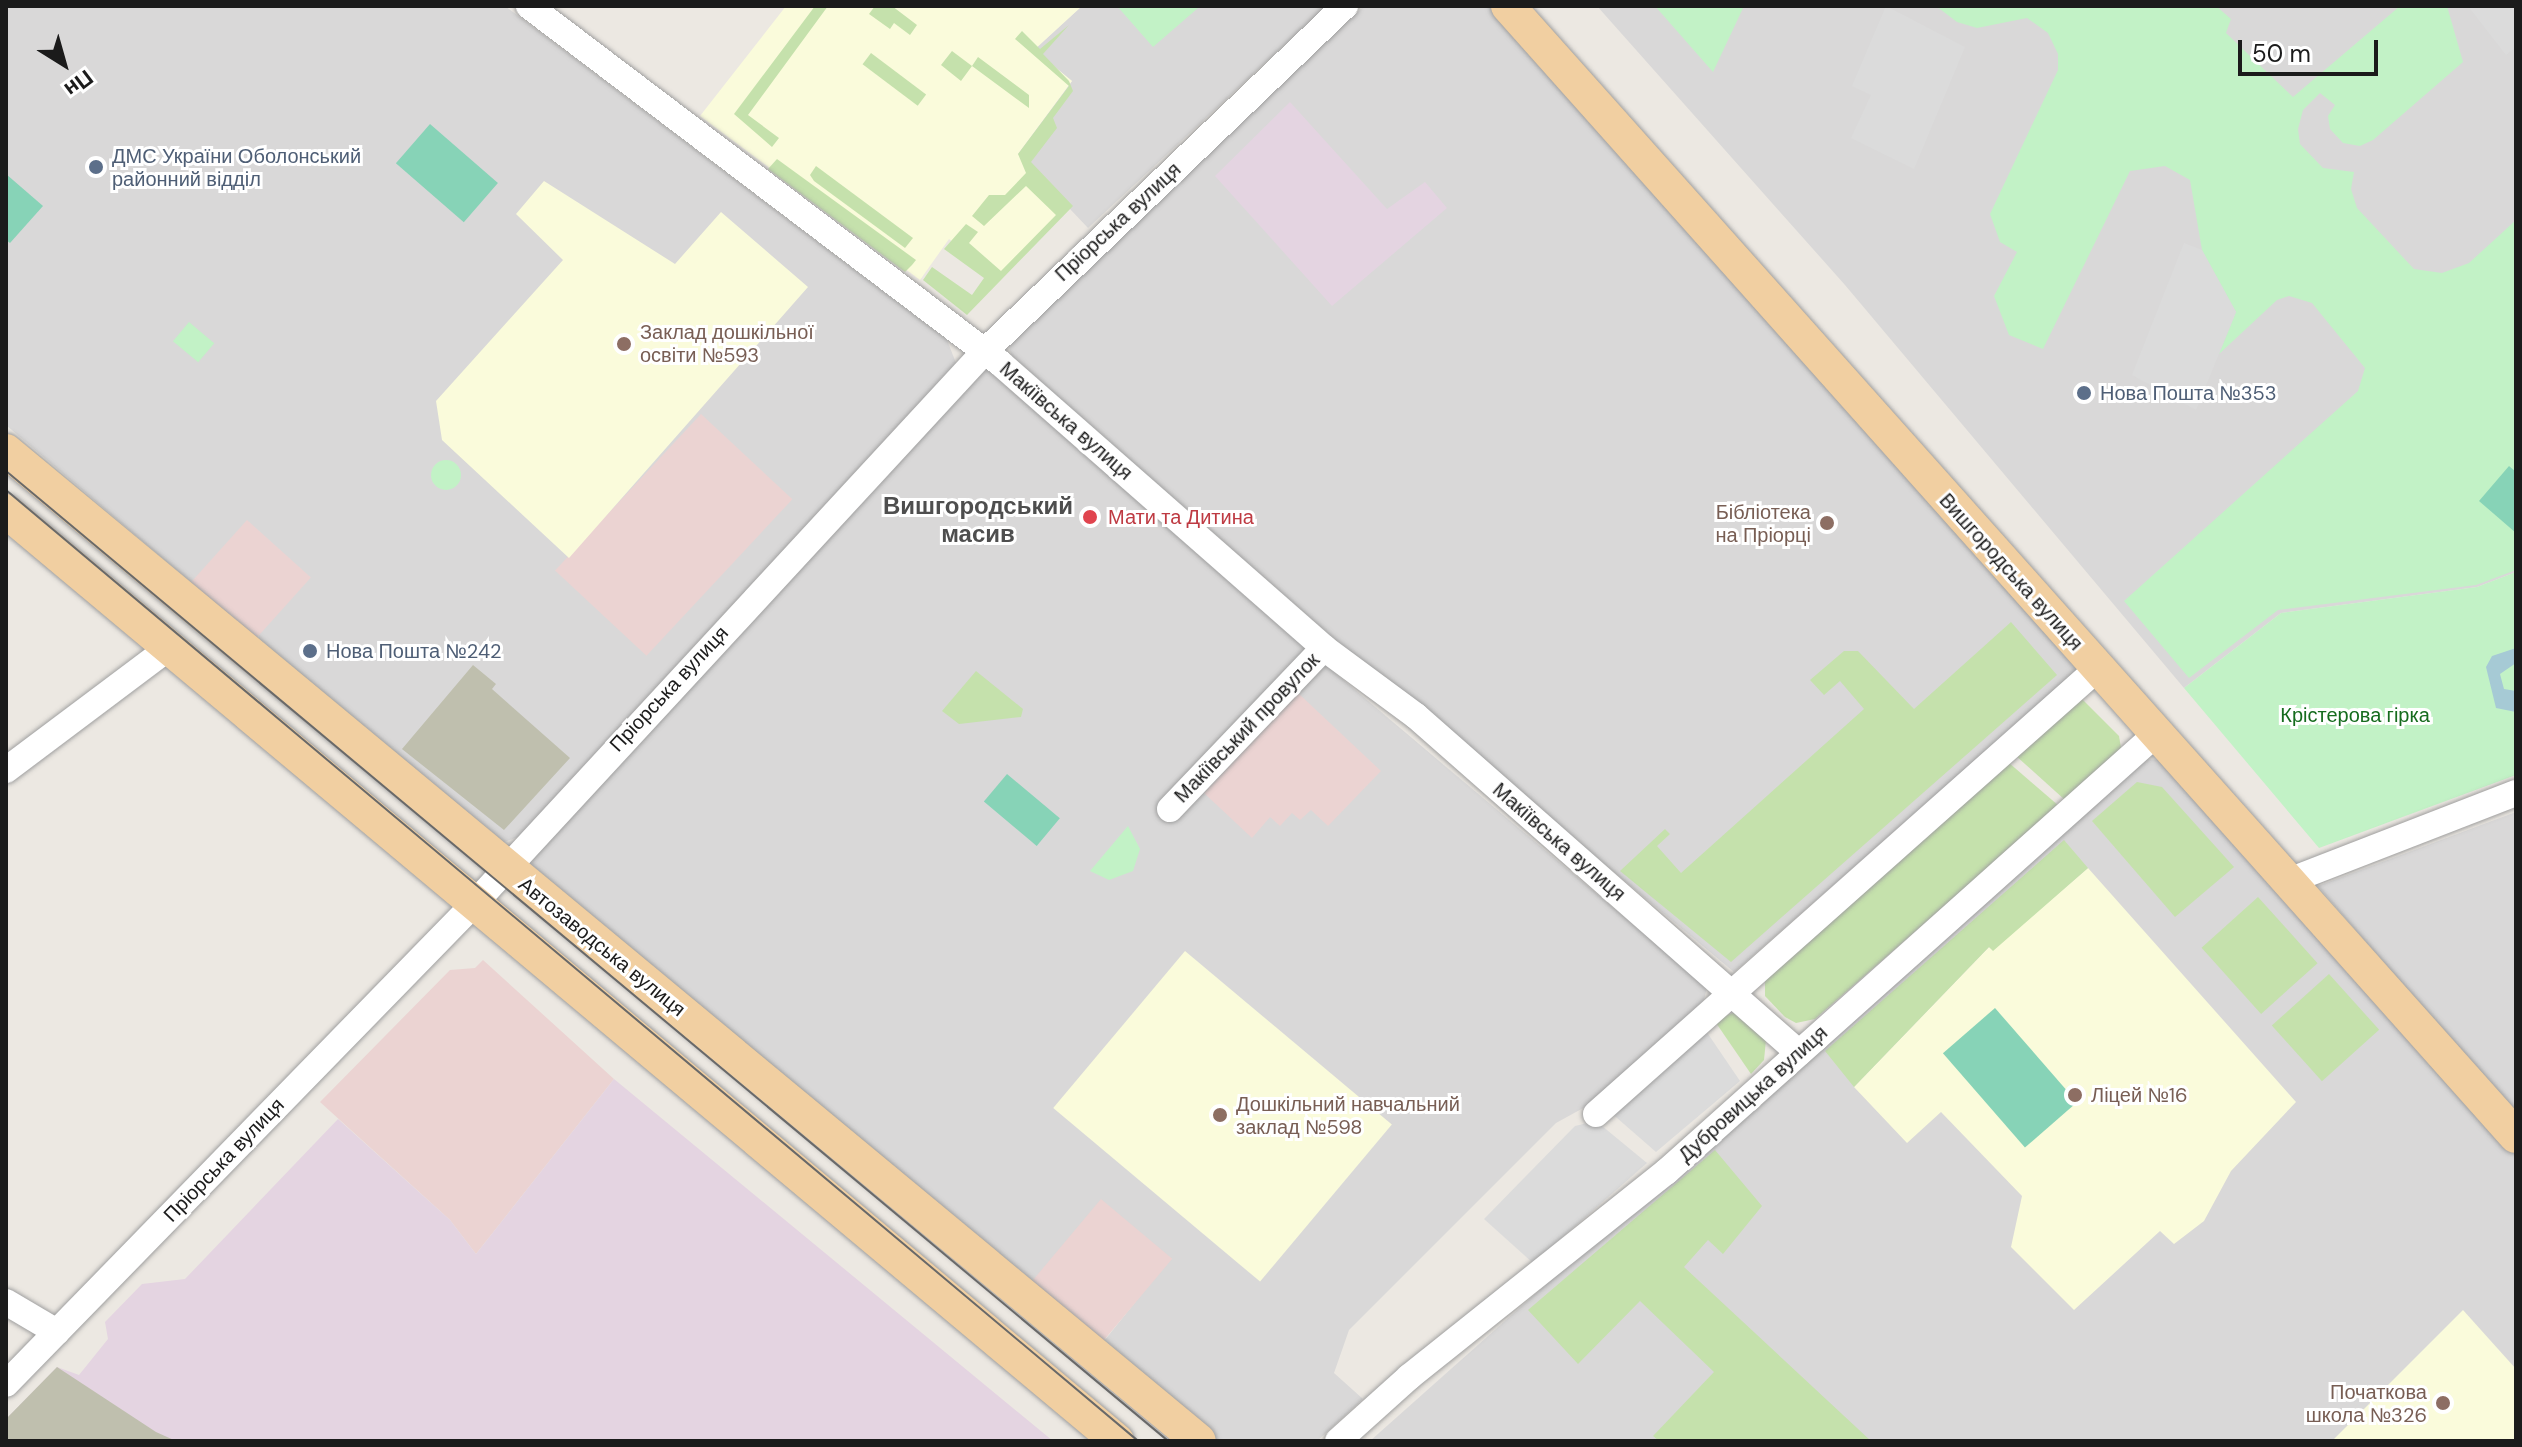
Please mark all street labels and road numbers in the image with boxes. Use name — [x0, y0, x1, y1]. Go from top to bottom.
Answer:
street label: Пріорська вулиця — [1050, 158, 1186, 286]
street label: Макіївська вулиця — [995, 357, 1137, 485]
street label: Вишгородська вулиця — [1934, 489, 2088, 655]
street label: Пріорська вулиця — [605, 621, 733, 757]
street label: Макіївський провулок — [1169, 648, 1325, 808]
street label: Макіївська вулиця — [1488, 778, 1630, 906]
street label: Автозаводська вулиця — [514, 872, 690, 1022]
street label: Дубровицька вулиця — [1674, 1021, 1832, 1167]
street label: Пріорська вулиця — [159, 1093, 289, 1227]

